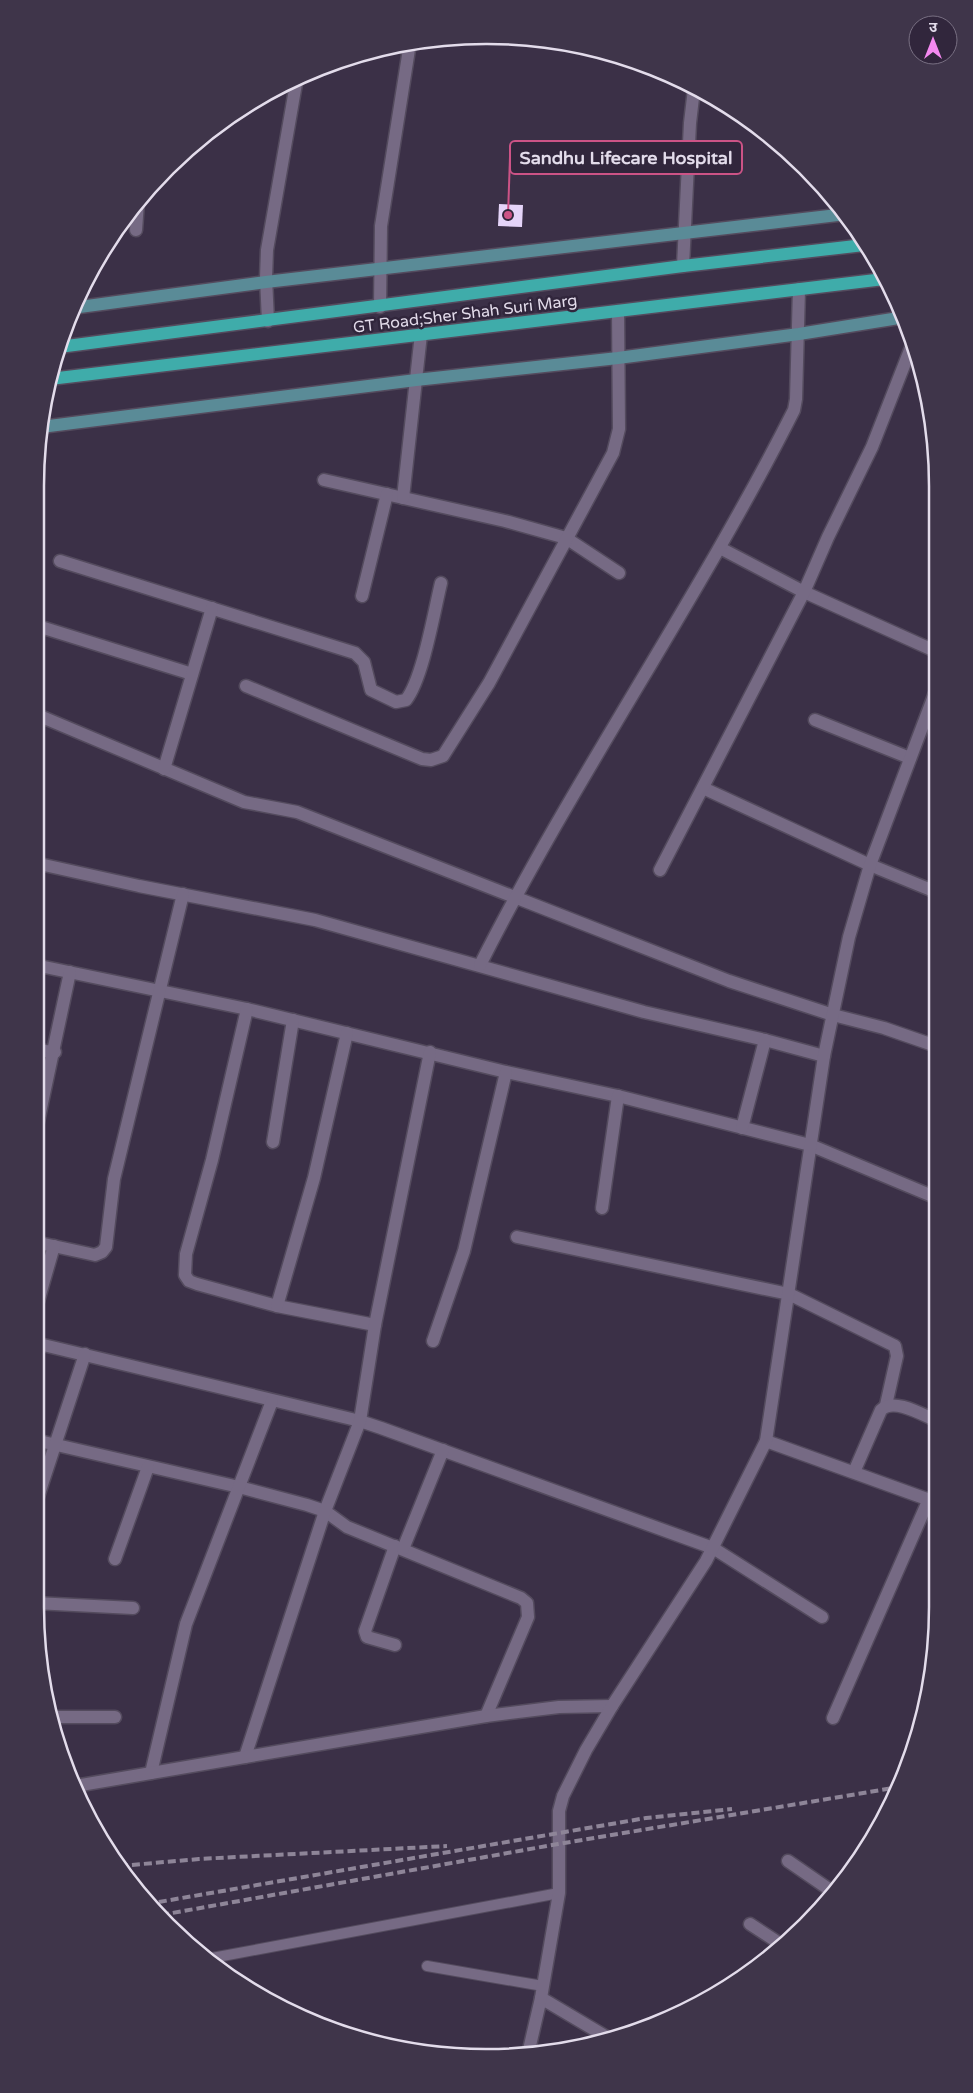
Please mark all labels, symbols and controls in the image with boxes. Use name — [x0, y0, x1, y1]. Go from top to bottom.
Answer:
north arrow — [908, 15, 958, 65]
text: उ — [929, 19, 938, 36]
callout: Sandhu Lifecare Hospital — [510, 141, 742, 174]
text: Sandhu Lifecare Hospital — [520, 147, 732, 169]
street label: GT Road;Sher Shah Suri Marg — [352, 290, 578, 338]

